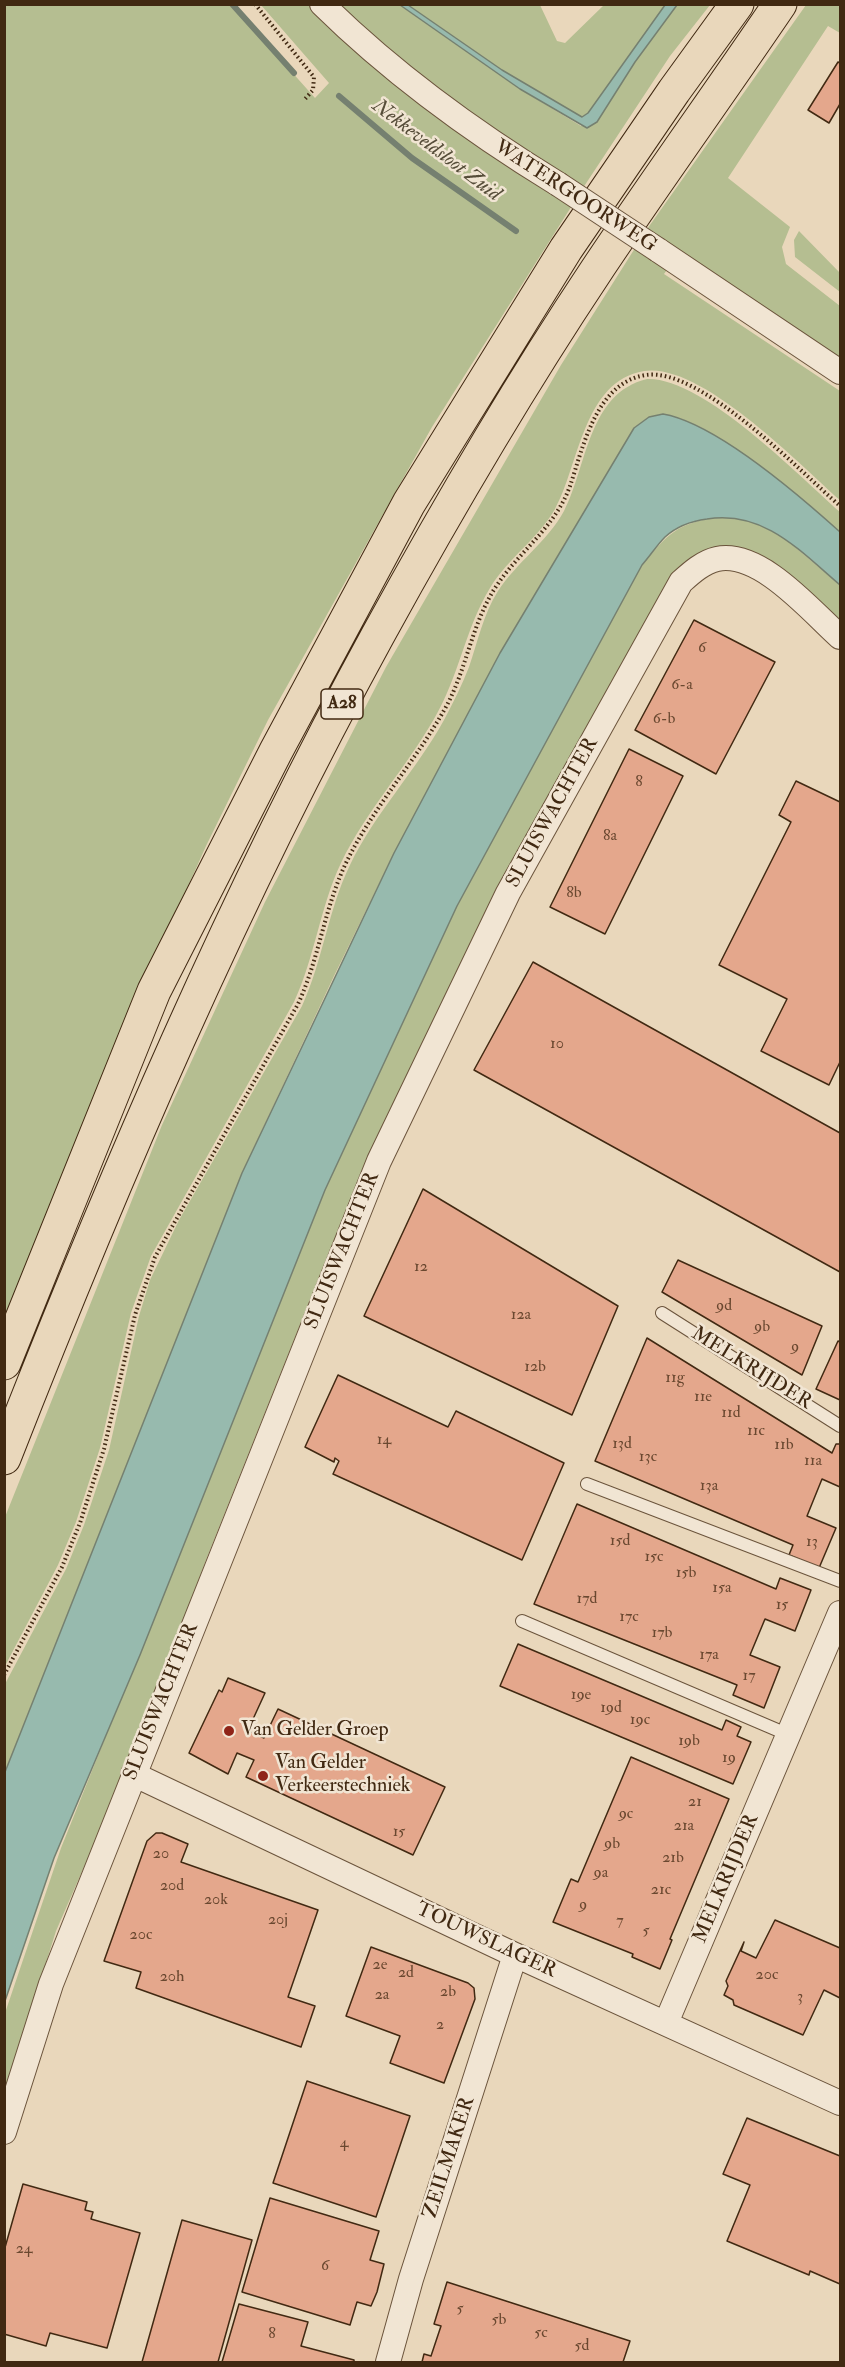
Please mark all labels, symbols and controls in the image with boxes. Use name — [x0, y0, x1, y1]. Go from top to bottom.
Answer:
water label: Nekkeveldsloot Zuid — [367, 94, 505, 208]
street label: WATERGOORWEG — [489, 136, 661, 258]
house number: 6 — [698, 639, 706, 659]
house number: 6-a — [671, 676, 693, 696]
road number: A28 — [321, 689, 363, 719]
house number: 6-b — [653, 710, 675, 730]
street label: SLUISWACHTER — [502, 734, 604, 892]
house number: 8 — [635, 773, 643, 793]
house number: 8a — [603, 827, 617, 847]
house number: 8b — [566, 884, 582, 904]
house number: 10 — [550, 1035, 564, 1055]
street label: SLUISWACHTER — [300, 1169, 386, 1333]
house number: 12 — [414, 1258, 428, 1278]
house number: 9d — [716, 1297, 732, 1317]
house number: 12a — [511, 1306, 531, 1326]
house number: 9b — [754, 1318, 770, 1338]
street label: MELKRIJDER — [686, 1322, 816, 1416]
house number: 9 — [791, 1338, 799, 1358]
house number: 12b — [524, 1358, 546, 1378]
house number: 11g — [665, 1369, 685, 1389]
house number: 11e — [694, 1388, 712, 1408]
house number: 11d — [721, 1404, 741, 1424]
house number: 11c — [747, 1422, 765, 1442]
house number: 14 — [377, 1431, 391, 1451]
house number: 13d — [612, 1435, 632, 1455]
house number: 11b — [774, 1436, 794, 1456]
house number: 13c — [639, 1448, 657, 1468]
house number: 11a — [804, 1452, 822, 1472]
house number: 13a — [700, 1477, 718, 1497]
house number: 15d — [610, 1532, 630, 1552]
house number: 13 — [806, 1533, 818, 1553]
house number: 15c — [644, 1548, 664, 1568]
house number: 15b — [676, 1564, 696, 1584]
house number: 15a — [712, 1579, 732, 1599]
house number: 17d — [577, 1590, 597, 1610]
house number: 15 — [776, 1596, 788, 1616]
house number: 17c — [619, 1608, 639, 1628]
street label: SLUISWACHTER — [119, 1620, 205, 1784]
house number: 17b — [652, 1624, 672, 1644]
house number: 17a — [699, 1646, 719, 1666]
house number: 17 — [742, 1667, 756, 1687]
house number: 19e — [571, 1686, 591, 1706]
house number: 19d — [600, 1699, 622, 1719]
house number: 19c — [630, 1711, 650, 1731]
place label: Van Gelder Groep — [241, 1719, 389, 1743]
marker: Van Gelder Groep — [222, 1724, 236, 1738]
house number: 19b — [678, 1732, 700, 1752]
house number: 19 — [722, 1749, 736, 1769]
place label: Van Gelder Verkeerstechniek — [275, 1752, 410, 1799]
marker: Van Gelder Verkeerstechniek — [256, 1769, 270, 1783]
house number: 21 — [688, 1793, 702, 1813]
house number: 9c — [619, 1805, 633, 1825]
street label: MELKRIJDER — [689, 1811, 765, 1947]
house number: 21a — [674, 1817, 694, 1837]
house number: 15 — [393, 1823, 405, 1843]
house number: 9b — [604, 1835, 620, 1855]
house number: 20 — [153, 1845, 169, 1865]
house number: 21b — [662, 1849, 684, 1869]
house number: 9a — [594, 1864, 608, 1884]
house number: 20d — [160, 1877, 184, 1897]
house number: 21c — [651, 1881, 671, 1901]
house number: 20k — [204, 1891, 228, 1911]
house number: 9 — [579, 1896, 587, 1916]
street label: TOUWSLAGER — [412, 1898, 560, 1984]
house number: 20j — [268, 1911, 288, 1931]
house number: 7 — [616, 1912, 624, 1932]
house number: 5 — [642, 1922, 650, 1942]
house number: 20c — [130, 1926, 152, 1946]
house number: 2e — [373, 1956, 387, 1976]
house number: 2d — [398, 1964, 414, 1984]
house number: 20c — [756, 1966, 778, 1986]
house number: 20h — [160, 1968, 184, 1988]
house number: 2b — [440, 1983, 456, 2003]
house number: 2a — [375, 1986, 389, 2006]
house number: 3 — [797, 1988, 803, 2008]
house number: 2 — [436, 2016, 444, 2036]
street label: ZEILMAKER — [419, 2094, 481, 2222]
house number: 4 — [340, 2134, 348, 2154]
house number: 24 — [16, 2240, 32, 2260]
house number: 6 — [321, 2257, 329, 2277]
house number: 5 — [456, 2300, 464, 2320]
house number: 5b — [492, 2311, 506, 2331]
house number: 5c — [534, 2324, 548, 2344]
house number: 8 — [268, 2325, 276, 2345]
house number: 5d — [575, 2337, 589, 2357]

